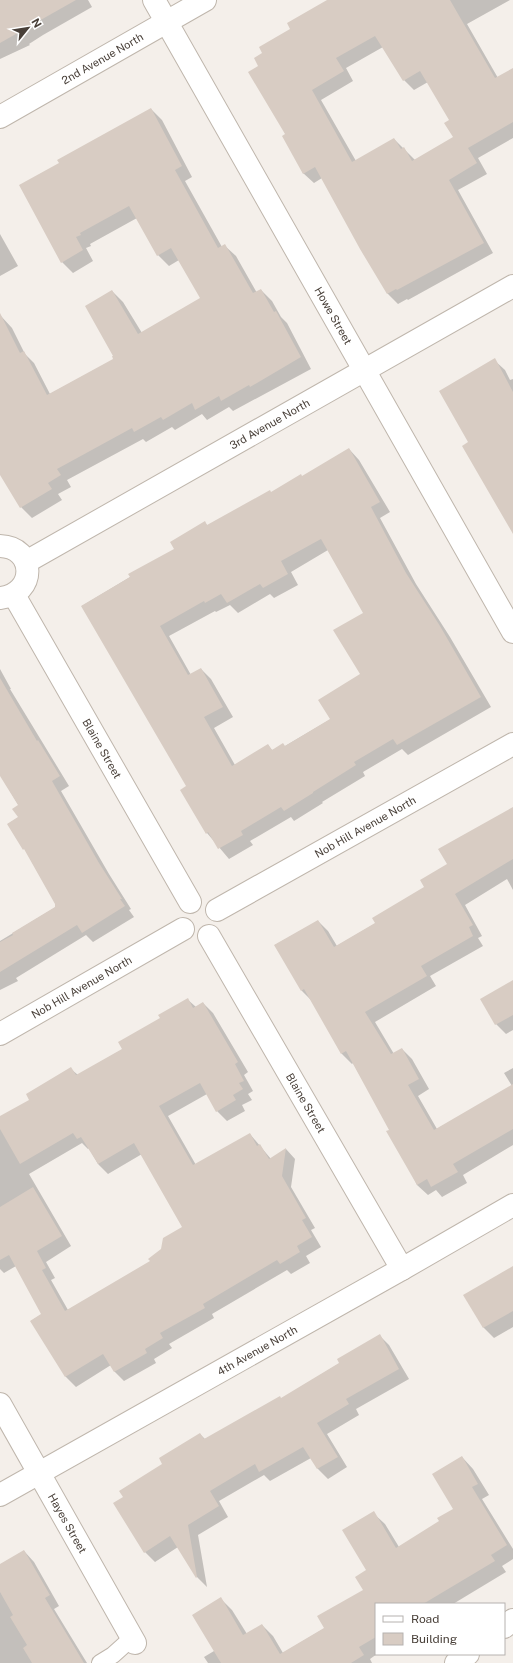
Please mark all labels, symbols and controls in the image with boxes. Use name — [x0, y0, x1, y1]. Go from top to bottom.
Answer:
north arrow — [8, 8, 48, 48]
text: N — [29, 16, 44, 30]
street label: 2nd Avenue North — [60, 31, 145, 86]
street label: Howe Street — [312, 285, 354, 346]
street label: 3rd Avenue North — [227, 397, 312, 451]
street label: Blaine Street — [80, 717, 124, 781]
street label: Nob Hill Avenue North — [313, 794, 418, 860]
street label: Nob Hill Avenue North — [29, 954, 134, 1021]
street label: Blaine Street — [284, 1071, 328, 1135]
street label: 4th Avenue North — [215, 1323, 299, 1378]
street label: Hayes Street — [46, 1491, 89, 1555]
legend — [375, 1603, 505, 1655]
text: Road — [411, 1612, 439, 1626]
text: Building — [411, 1632, 457, 1646]

